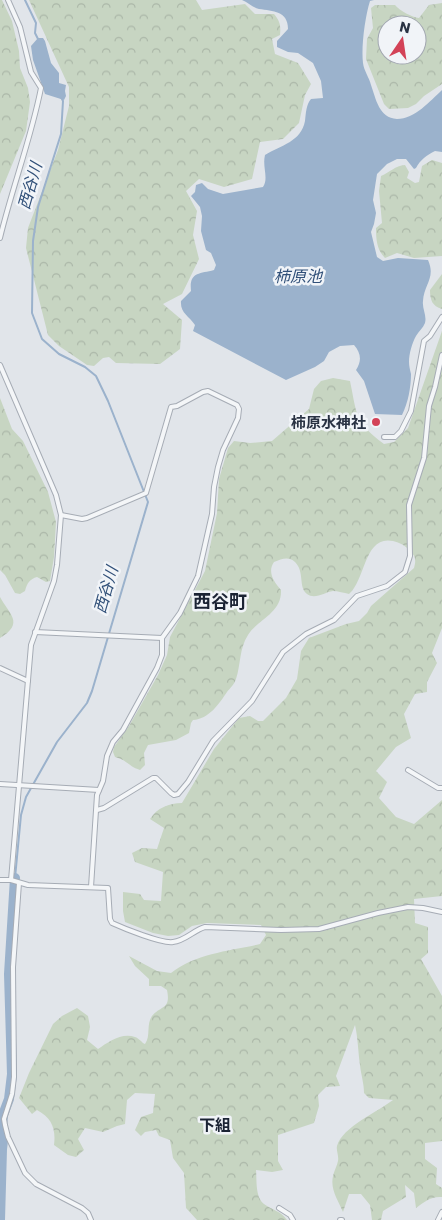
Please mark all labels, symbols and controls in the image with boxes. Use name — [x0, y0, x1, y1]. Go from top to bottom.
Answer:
north arrow — [377, 15, 427, 65]
text: N — [398, 16, 412, 38]
water label: 西谷川 — [12, 158, 48, 212]
water label: 柿原池 — [274, 265, 324, 288]
place label: 柿原水神社 — [291, 412, 366, 433]
marker: 柿原水神社 — [370, 416, 382, 428]
water label: 西谷川 — [88, 562, 124, 616]
district label: 西谷町 — [193, 589, 247, 614]
district label: 下組 — [199, 1114, 231, 1137]

